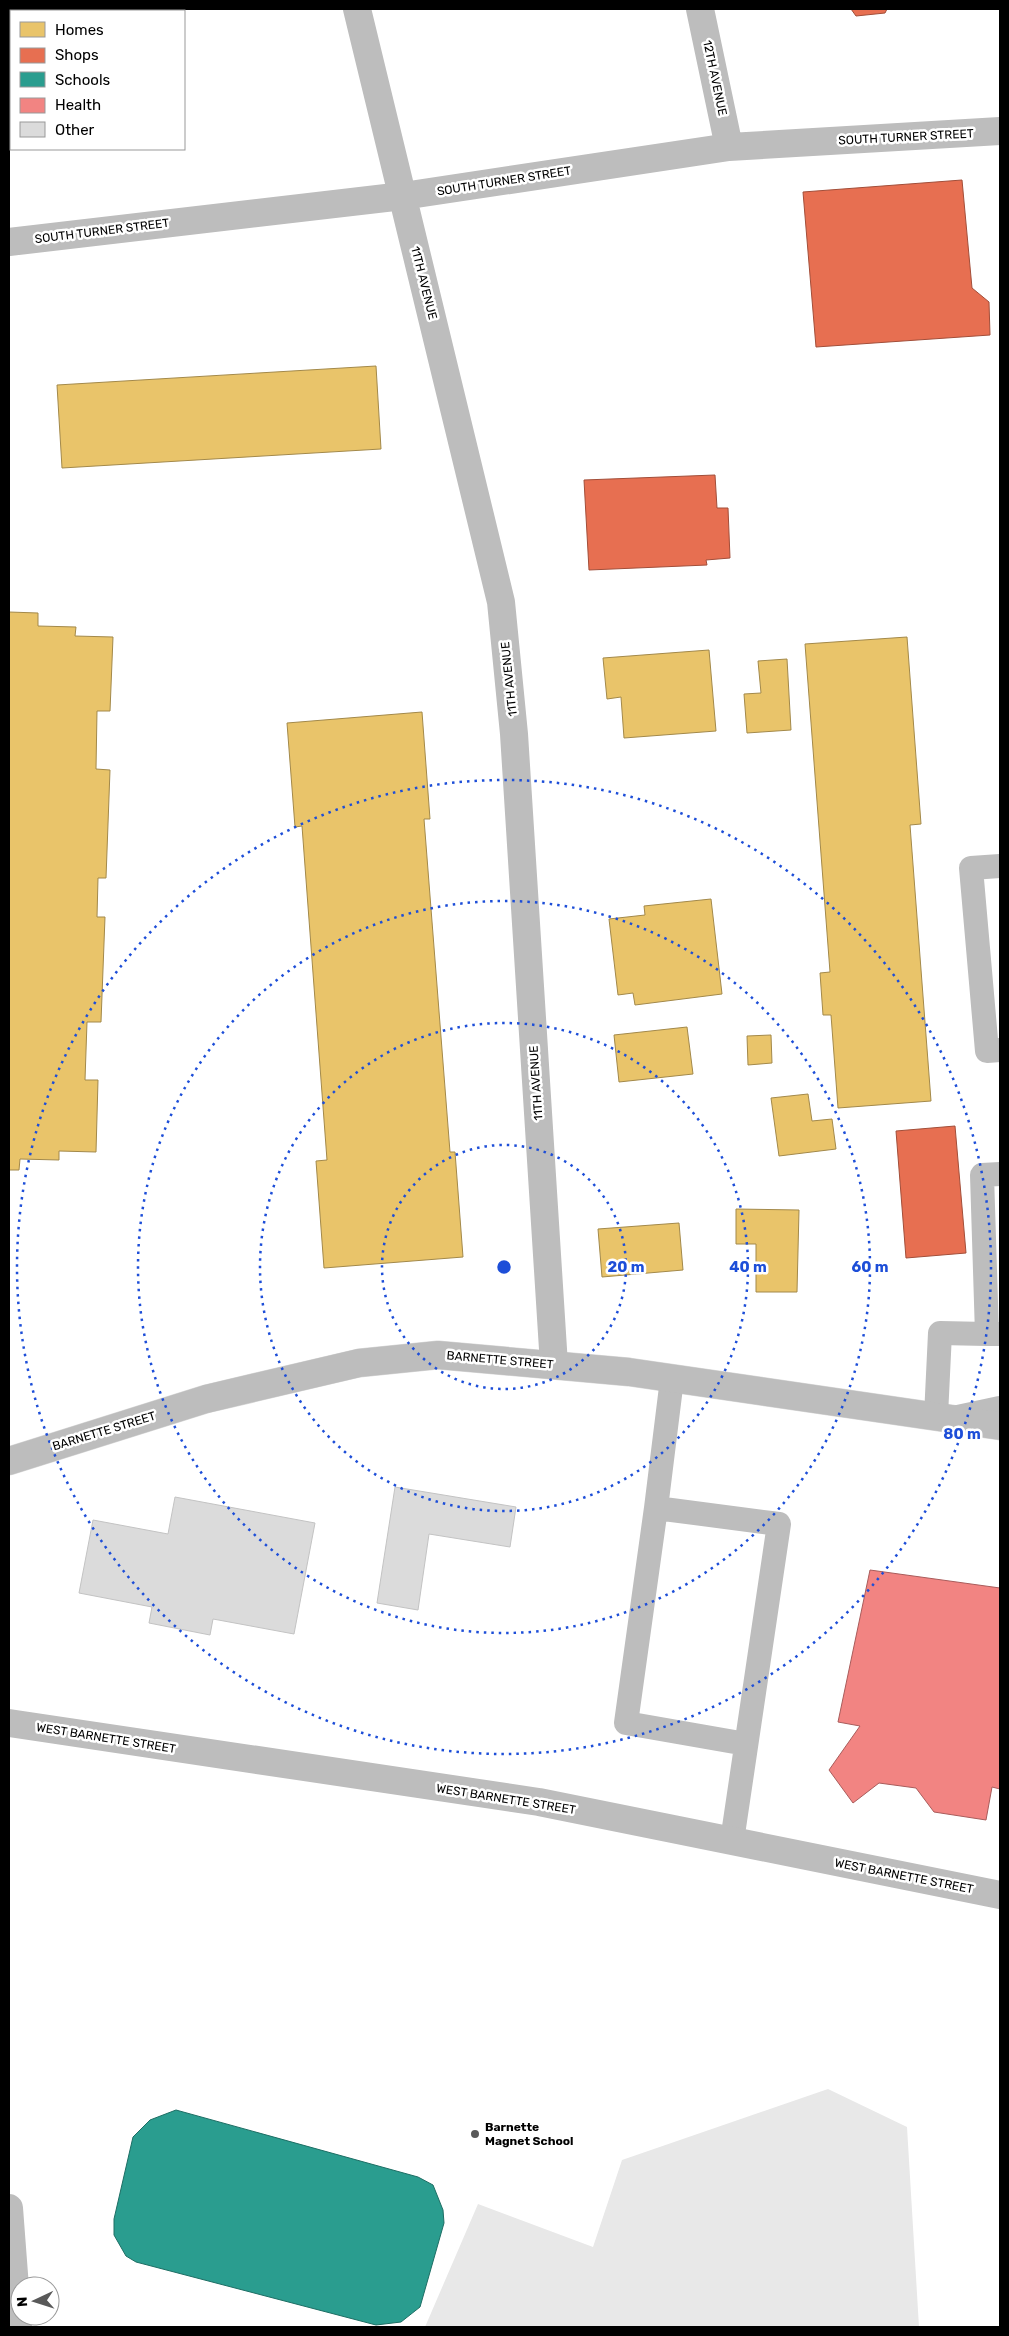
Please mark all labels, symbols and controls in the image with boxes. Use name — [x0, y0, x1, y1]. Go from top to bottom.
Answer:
legend — [10, 10, 185, 150]
text: Homes — [55, 21, 104, 39]
street label: 12TH AVENUE — [700, 39, 730, 117]
text: Shops — [55, 46, 99, 64]
text: Schools — [55, 71, 111, 89]
text: Health — [55, 96, 101, 114]
text: Other — [55, 121, 95, 139]
street label: SOUTH TURNER STREET — [838, 126, 974, 148]
street label: SOUTH TURNER STREET — [436, 163, 572, 199]
street label: SOUTH TURNER STREET — [34, 216, 170, 246]
street label: 11TH AVENUE — [408, 245, 440, 321]
street label: 11TH AVENUE — [498, 641, 520, 717]
street label: 11TH AVENUE — [526, 1045, 546, 1121]
centre of rings — [495, 1258, 513, 1276]
text: 20 m — [608, 1258, 644, 1276]
text: 40 m — [729, 1258, 767, 1276]
text: 60 m — [852, 1258, 888, 1276]
street label: BARNETTE STREET — [446, 1348, 554, 1372]
street label: BARNETTE STREET — [51, 1409, 157, 1453]
text: 80 m — [943, 1425, 981, 1443]
street label: WEST BARNETTE STREET — [35, 1720, 177, 1756]
street label: WEST BARNETTE STREET — [435, 1781, 577, 1817]
street label: WEST BARNETTE STREET — [833, 1856, 975, 1896]
place label: Barnette Magnet School — [485, 2120, 574, 2148]
marker: Barnette Magnet School — [469, 2128, 481, 2140]
north arrow — [10, 2276, 60, 2326]
text: N — [14, 2296, 31, 2307]

